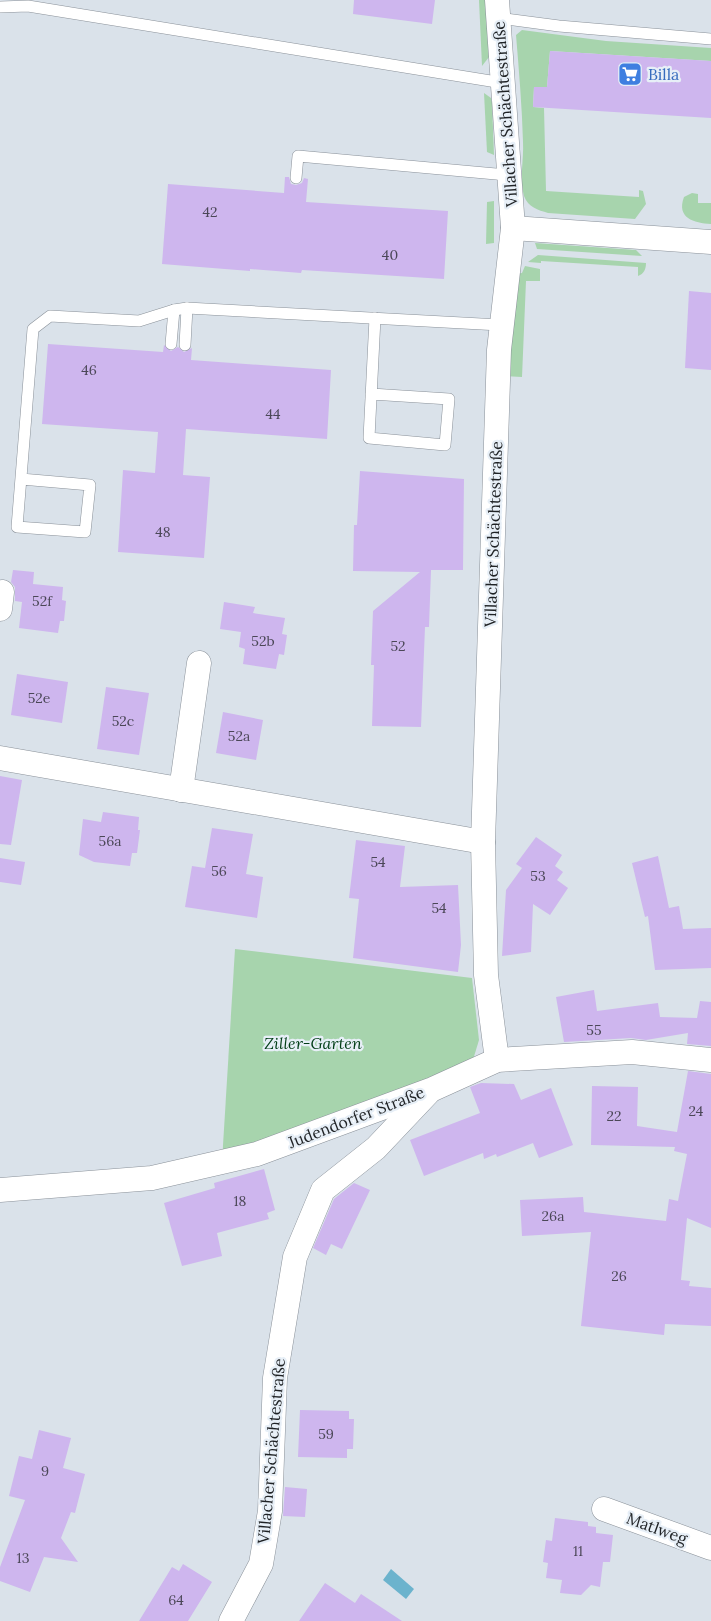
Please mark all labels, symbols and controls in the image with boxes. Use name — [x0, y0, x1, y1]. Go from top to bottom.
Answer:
street label: Villacher Schächtestraße — [489, 20, 522, 208]
supermarket icon: Billa — [617, 61, 643, 87]
place label: Billa — [648, 64, 679, 84]
house number: 42 — [202, 203, 218, 221]
house number: 40 — [382, 246, 398, 264]
house number: 46 — [81, 361, 97, 379]
house number: 44 — [265, 405, 281, 423]
street label: Villacher Schächtestraße — [480, 440, 506, 628]
house number: 48 — [155, 523, 171, 541]
house number: 52f — [32, 592, 53, 610]
house number: 52b — [251, 632, 275, 650]
house number: 52 — [390, 637, 406, 655]
house number: 52e — [28, 689, 51, 707]
house number: 52c — [112, 712, 134, 730]
house number: 52a — [228, 727, 250, 745]
house number: 56a — [99, 832, 121, 850]
house number: 54 — [370, 853, 386, 871]
house number: 56 — [211, 862, 227, 880]
house number: 53 — [530, 867, 546, 885]
house number: 54 — [431, 899, 447, 917]
house number: 55 — [586, 1021, 602, 1039]
park label: Ziller-Garten — [264, 1033, 362, 1053]
street label: Judendorfer Straße — [284, 1082, 427, 1153]
house number: 24 — [689, 1102, 704, 1120]
house number: 22 — [606, 1107, 622, 1125]
house number: 18 — [234, 1192, 247, 1210]
house number: 26a — [542, 1207, 564, 1225]
house number: 26 — [611, 1267, 627, 1285]
street label: Villacher Schächtestraße — [253, 1357, 289, 1546]
house number: 59 — [318, 1425, 334, 1443]
house number: 9 — [41, 1462, 49, 1480]
street label: Matlweg — [624, 1508, 691, 1549]
house number: 11 — [573, 1542, 583, 1560]
house number: 13 — [17, 1549, 30, 1567]
house number: 64 — [168, 1591, 184, 1609]

